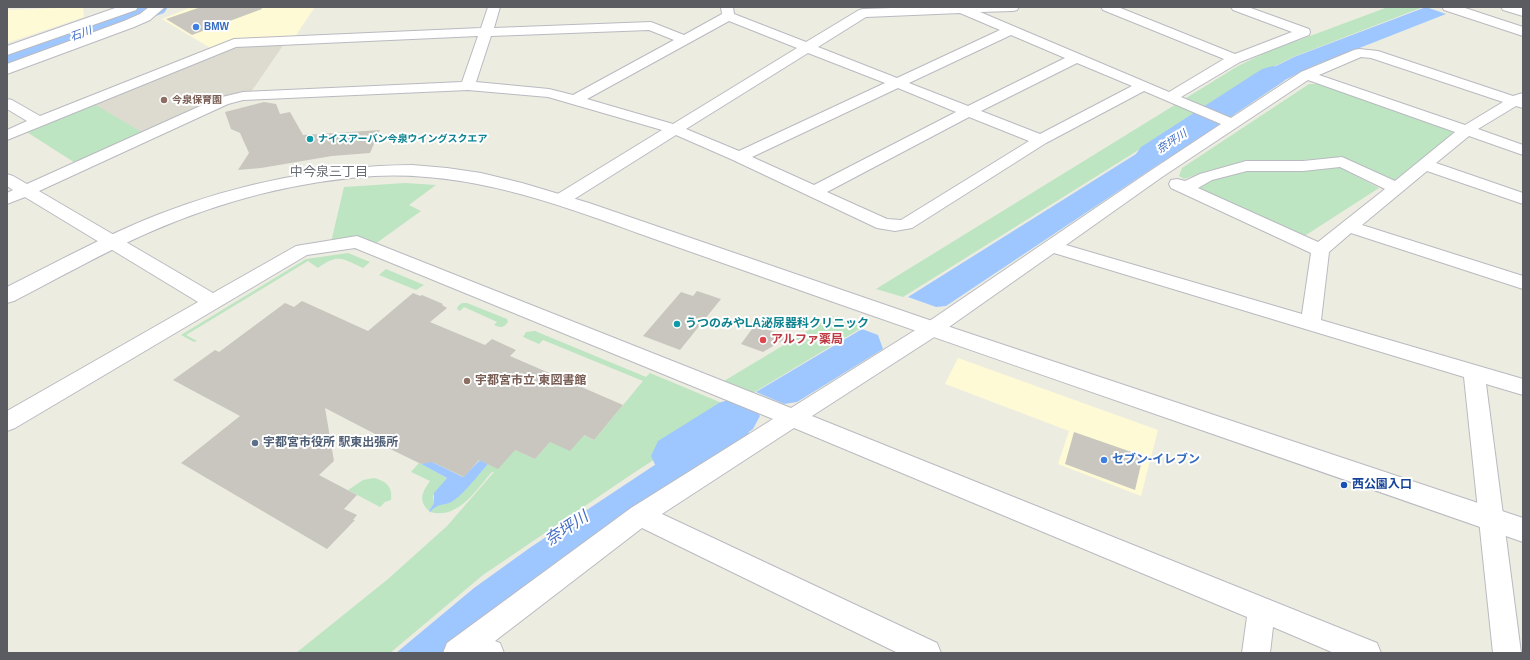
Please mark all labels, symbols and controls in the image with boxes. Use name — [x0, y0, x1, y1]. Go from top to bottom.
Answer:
place label: BMW — [204, 21, 229, 33]
marker: BMW — [191, 22, 201, 32]
water label: 石川 — [68, 24, 94, 44]
place label: 今泉保育園 — [172, 94, 222, 106]
marker: 今泉保育園 — [159, 95, 169, 105]
water label: 奈坪川 — [1155, 127, 1189, 157]
place label: ナイスアーバン今泉ウイングスクエア — [318, 133, 487, 145]
marker: ナイスアーバン今泉ウイングスクエア — [305, 134, 315, 144]
district label: 中今泉三丁目 — [290, 164, 368, 180]
place label: うつのみやLA泌尿器科クリニック — [685, 317, 869, 331]
marker: うつのみやLA泌尿器科クリニック — [672, 319, 682, 329]
place label: アルファ薬局 — [771, 333, 843, 347]
marker: アルファ薬局 — [758, 335, 768, 345]
place label: 宇都宮市立 東図書館 — [475, 374, 586, 388]
marker: 宇都宮市立 東図書館 — [462, 376, 472, 386]
place label: 宇都宮市役所 駅東出張所 — [263, 436, 398, 450]
marker: 宇都宮市役所 駅東出張所 — [250, 438, 260, 448]
place label: セブン-イレブン — [1112, 453, 1200, 467]
marker: セブン-イレブン — [1099, 455, 1109, 465]
place label: 西公園入口 — [1352, 478, 1412, 492]
marker: 西公園入口 — [1339, 480, 1349, 490]
water label: 奈坪川 — [542, 508, 592, 550]

